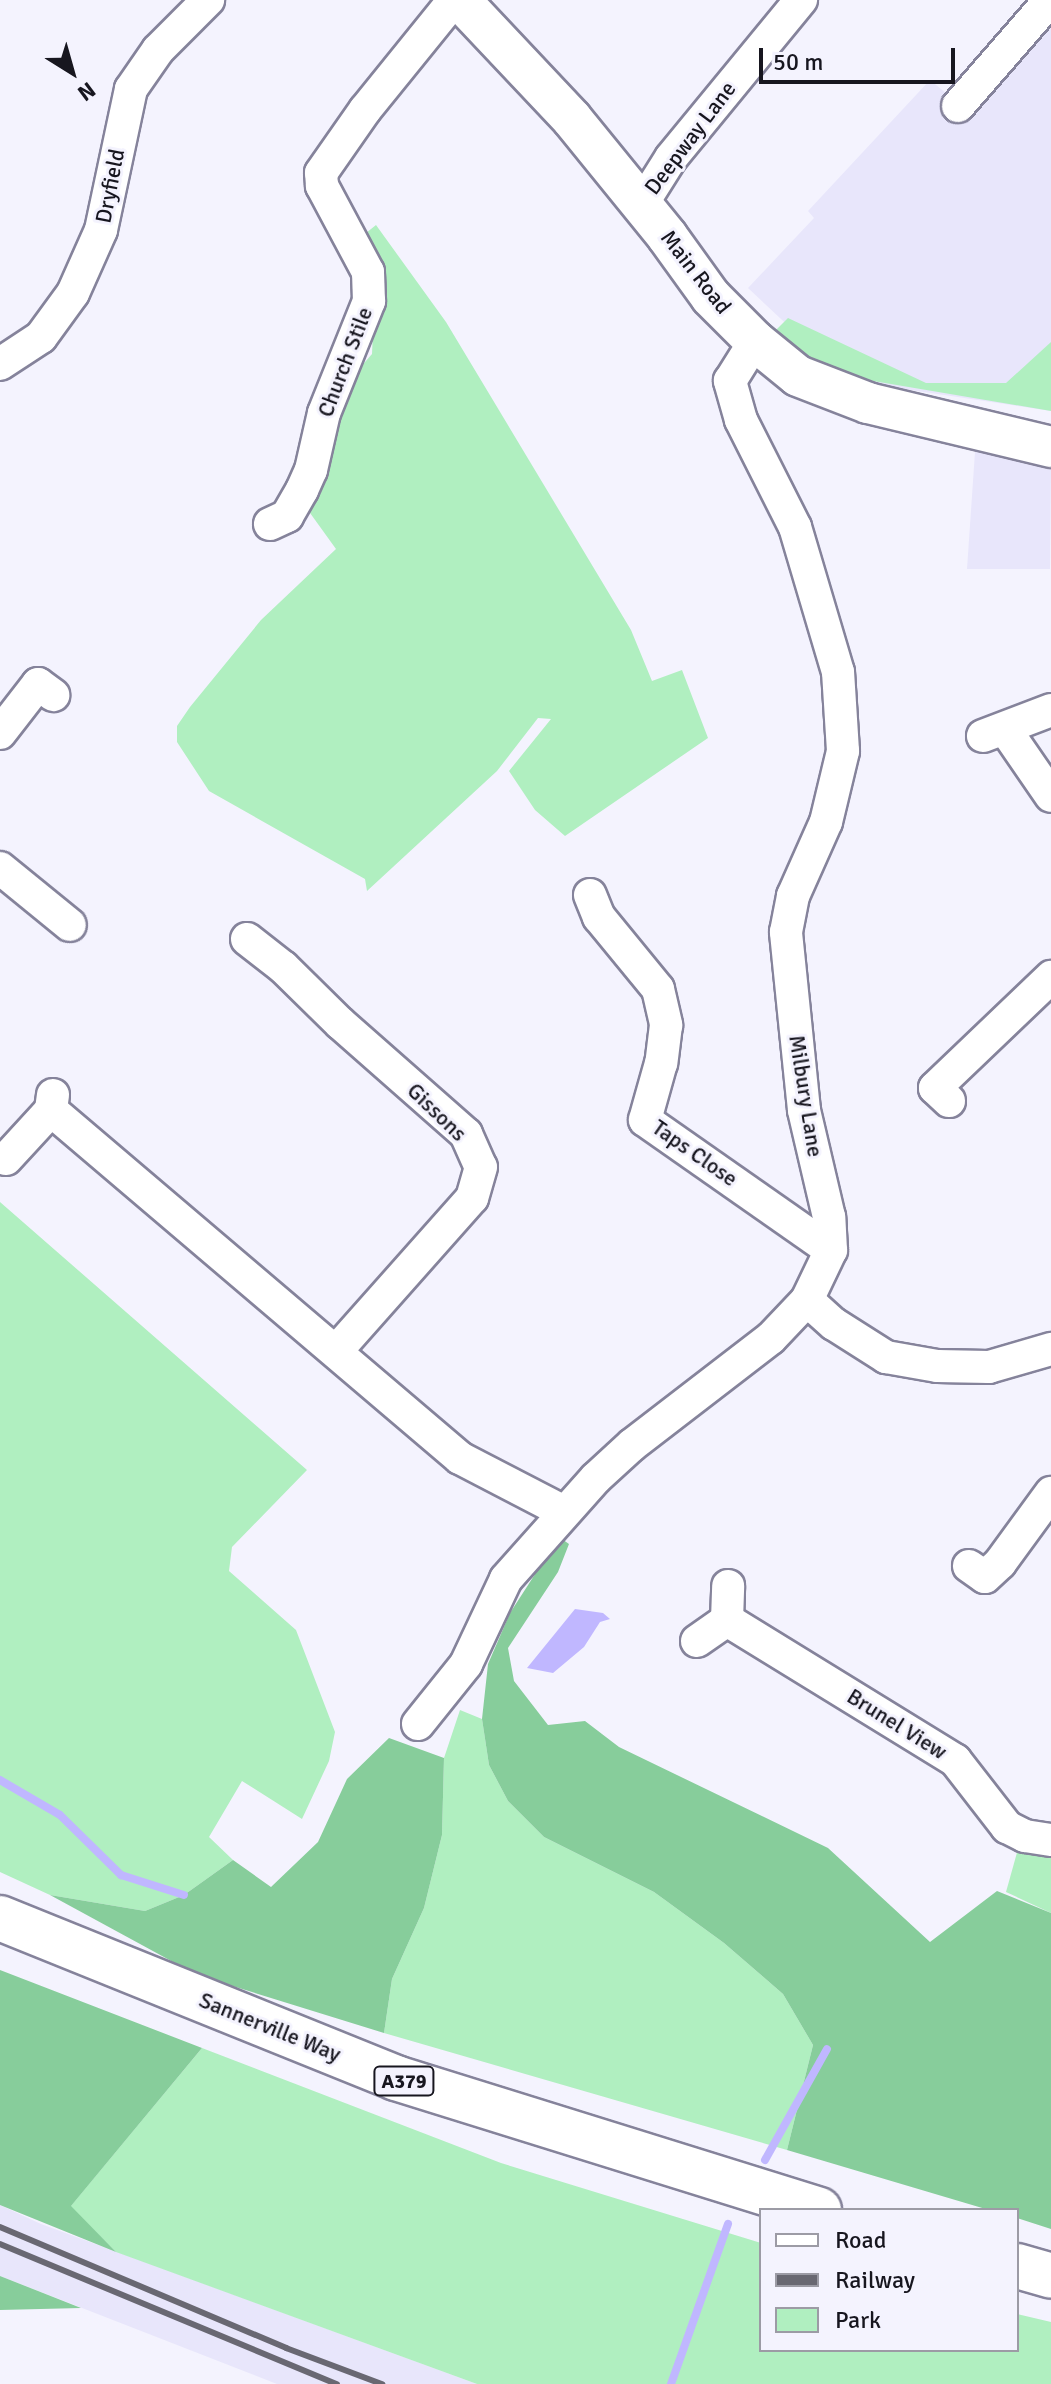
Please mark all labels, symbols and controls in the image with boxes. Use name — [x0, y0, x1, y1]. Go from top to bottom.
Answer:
north arrow — [32, 32, 112, 112]
scale bar — [763, 32, 959, 82]
text: 50 m — [773, 47, 823, 77]
text: N — [73, 76, 101, 107]
street label: Deepway Lane — [639, 76, 741, 200]
street label: Dryfield — [90, 147, 130, 225]
street label: Main Road — [655, 225, 737, 319]
street label: Church Stile — [312, 303, 378, 421]
street label: Milbury Lane — [783, 1033, 829, 1159]
street label: Gissons — [402, 1077, 472, 1147]
street label: Taps Close — [647, 1114, 743, 1192]
street label: Brunel View — [842, 1683, 952, 1765]
street label: Sannerville Way — [195, 1987, 345, 2067]
road number: A379 — [372, 2065, 436, 2097]
legend — [759, 2208, 1019, 2352]
text: Road — [835, 2225, 886, 2255]
text: Railway — [835, 2265, 915, 2295]
text: Park — [835, 2305, 881, 2335]

